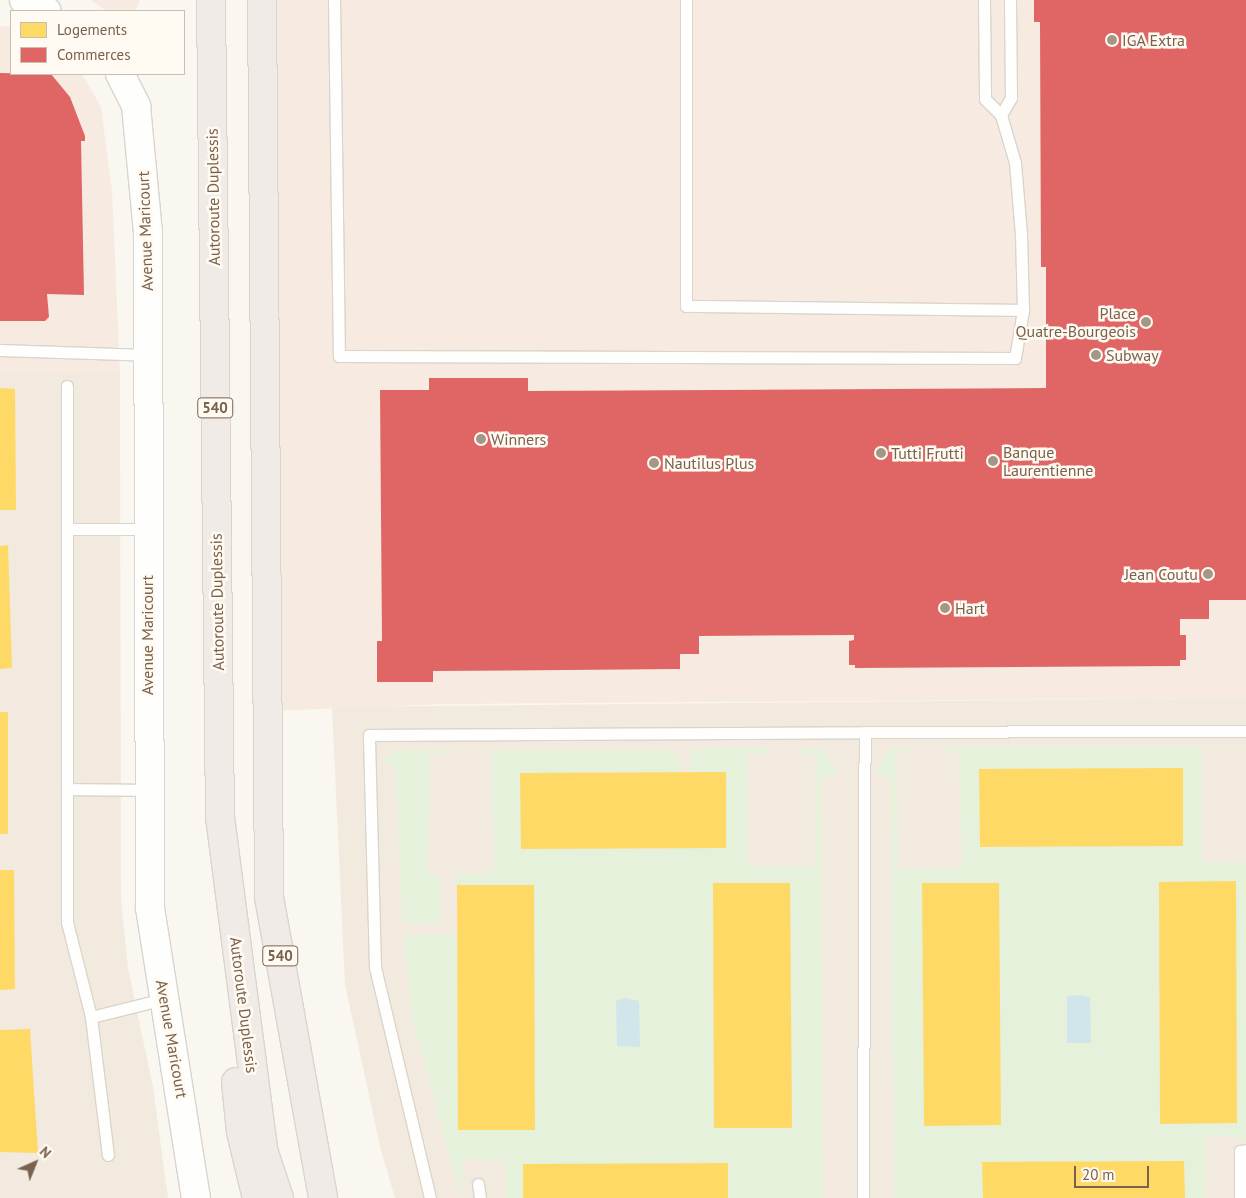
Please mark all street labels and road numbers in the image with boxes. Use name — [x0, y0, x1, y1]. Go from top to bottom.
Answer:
street label: Autoroute Duplessis — [202, 128, 224, 266]
street label: Avenue Maricourt — [133, 171, 157, 291]
road number: 540 — [196, 396, 234, 420]
street label: Autoroute Duplessis — [206, 533, 228, 671]
street label: Avenue Maricourt — [137, 575, 157, 695]
street label: Autoroute Duplessis — [226, 936, 262, 1074]
road number: 540 — [261, 944, 299, 968]
street label: Avenue Maricourt — [152, 978, 192, 1100]

